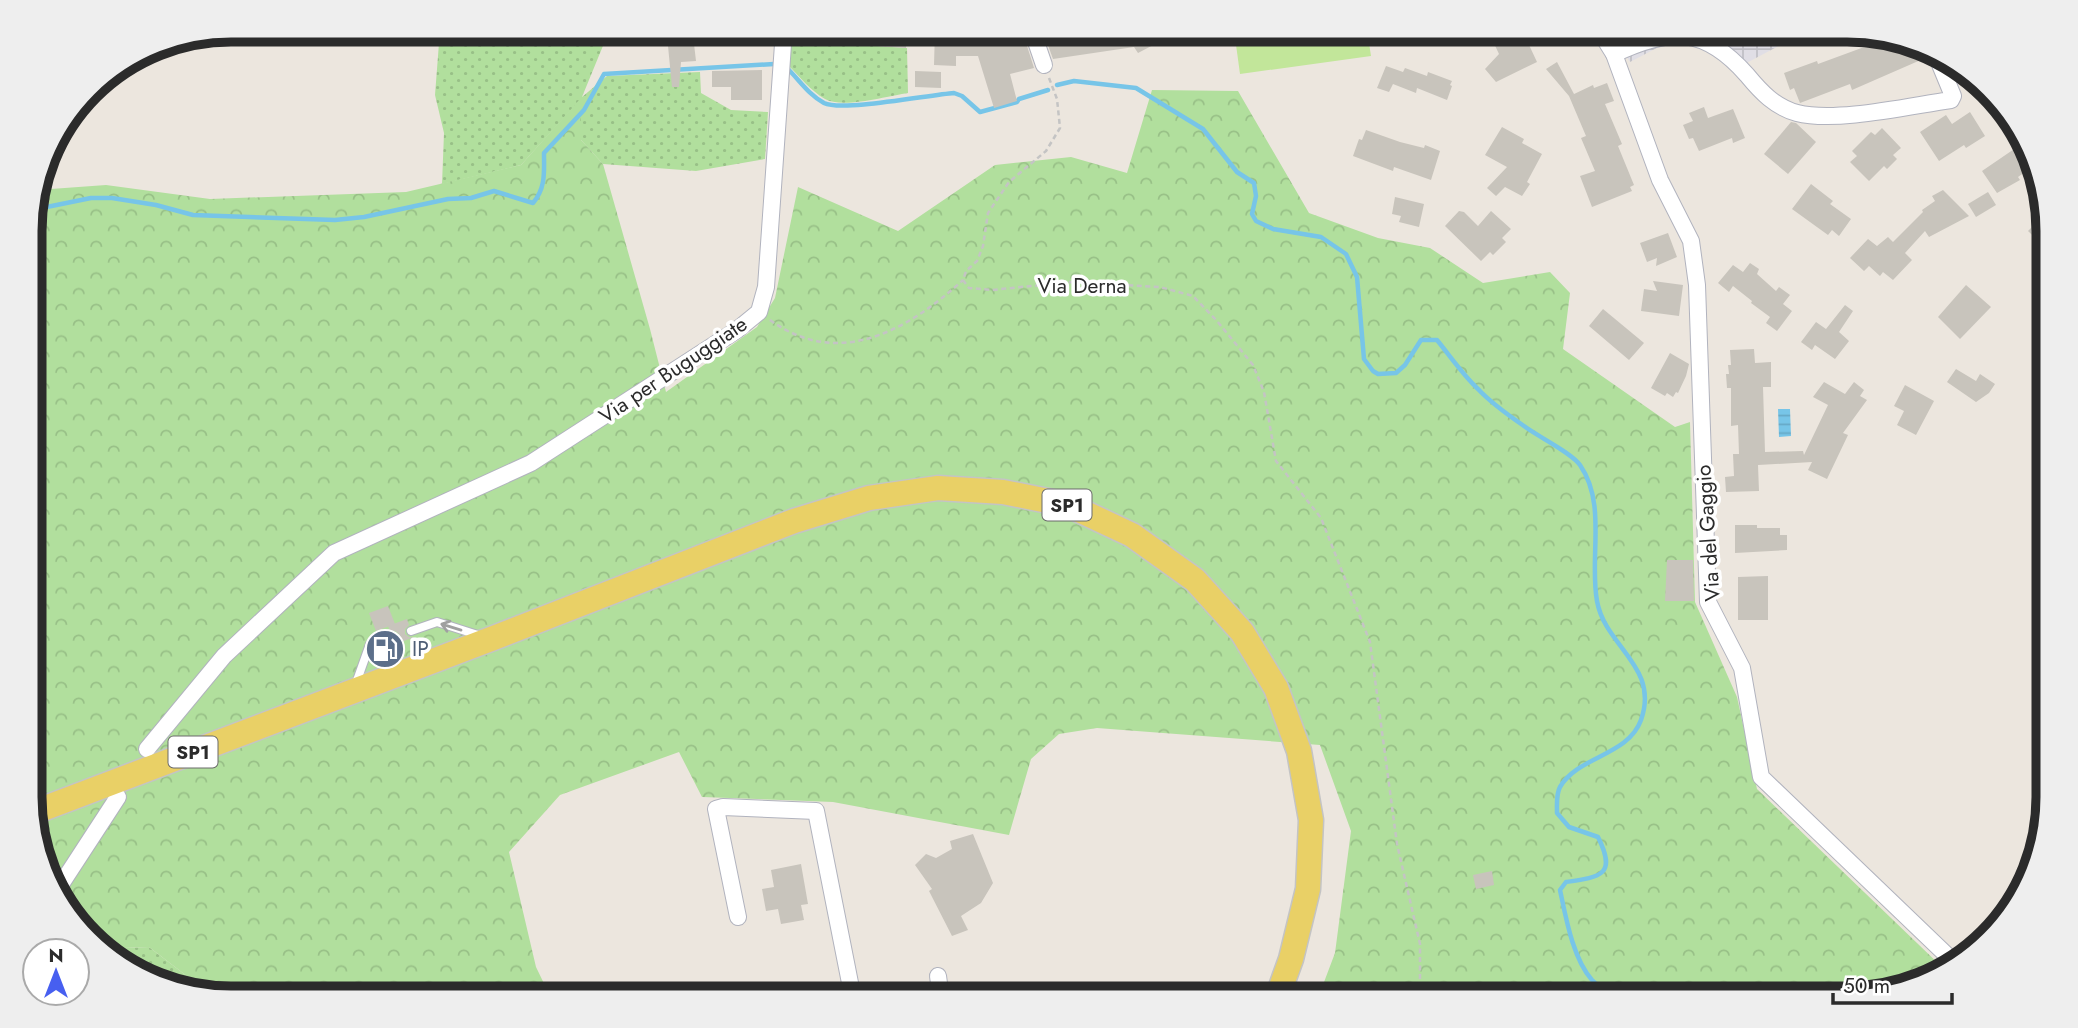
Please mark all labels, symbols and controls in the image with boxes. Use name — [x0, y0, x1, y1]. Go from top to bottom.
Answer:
street label: Via Derna — [1037, 271, 1127, 301]
street label: Via per Buguggiate — [593, 309, 753, 431]
street label: Via del Gaggio — [1688, 464, 1728, 602]
road number: SP1 — [1042, 490, 1092, 520]
one-way arrow — [440, 619, 462, 632]
fuel station icon: IP — [364, 628, 406, 670]
place label: IP — [412, 634, 429, 664]
road number: SP1 — [168, 736, 218, 768]
north arrow — [21, 937, 91, 1007]
text: N — [48, 942, 64, 969]
scale bar — [1833, 962, 1952, 1006]
text: 50 m — [1843, 971, 1890, 1001]

